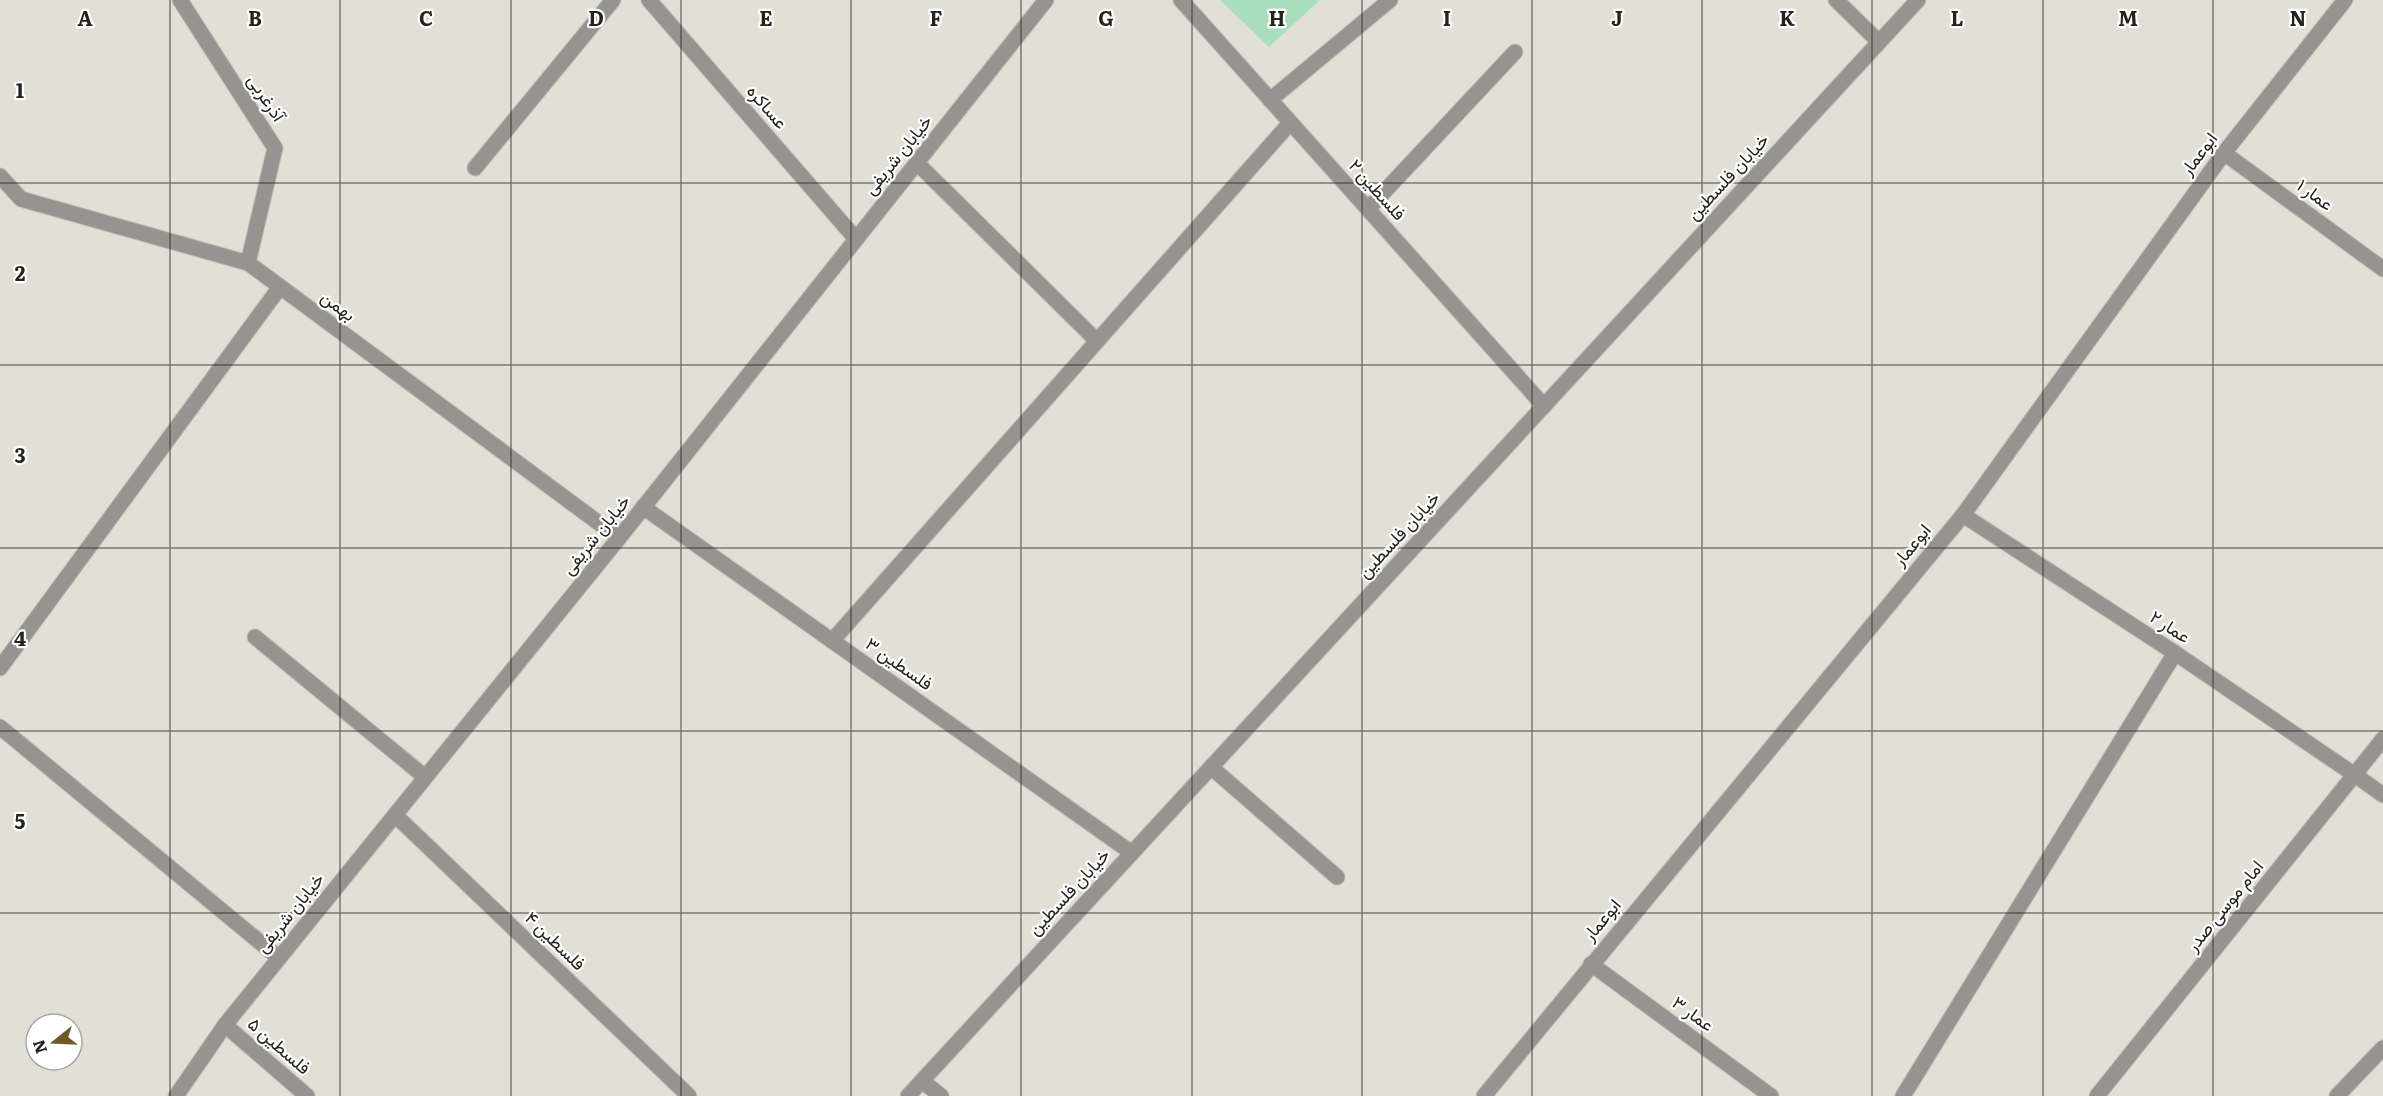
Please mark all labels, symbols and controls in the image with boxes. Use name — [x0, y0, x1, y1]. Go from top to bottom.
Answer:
text: A — [77, 2, 93, 32]
text: B — [248, 2, 262, 32]
text: C — [419, 2, 433, 32]
text: D — [588, 2, 604, 32]
text: E — [759, 2, 773, 32]
text: F — [930, 2, 943, 32]
text: G — [1098, 2, 1114, 32]
text: H — [1269, 2, 1285, 32]
text: I — [1443, 2, 1451, 32]
text: J — [1611, 2, 1623, 32]
text: K — [1779, 2, 1795, 32]
text: L — [1951, 2, 1964, 32]
text: M — [2118, 2, 2138, 32]
text: N — [2290, 2, 2306, 32]
street label: آذرغربی — [242, 68, 294, 128]
text: 1 — [16, 74, 24, 104]
street label: عساکره — [741, 78, 795, 134]
street label: خیابان شریفی — [856, 108, 938, 200]
street label: خیابان فلسطین — [1679, 126, 1774, 226]
street label: ابوعمار — [2172, 126, 2223, 181]
street label: فلسطین ۲ — [1343, 152, 1413, 226]
street label: عمار ۱ — [2292, 171, 2340, 216]
text: 2 — [15, 257, 26, 287]
street label: بهمن — [316, 283, 362, 327]
text: 3 — [14, 439, 26, 469]
street label: خیابان فلسطین — [1350, 484, 1445, 584]
street label: خیابان شریفی — [554, 488, 636, 580]
street label: ابوعمار — [1884, 517, 1937, 572]
street label: عمار ۲ — [2145, 603, 2196, 649]
text: 4 — [14, 622, 26, 652]
street label: فلسطین ۳ — [861, 630, 939, 696]
text: 5 — [15, 805, 26, 835]
street label: خیابان فلسطین — [1020, 841, 1115, 941]
street label: امام موسی صدر — [2178, 854, 2269, 957]
street label: خیابان شریفی — [248, 866, 330, 958]
street label: ابوعمار — [1574, 892, 1627, 947]
street label: فلسطین ۴ — [520, 904, 593, 976]
street label: عمار ۳ — [1667, 988, 1720, 1037]
street label: فلسطین ۵ — [243, 1010, 317, 1080]
north arrow — [24, 1012, 84, 1072]
text: N — [25, 1037, 52, 1057]

